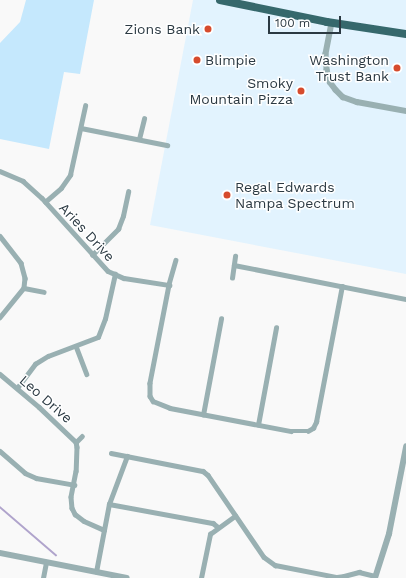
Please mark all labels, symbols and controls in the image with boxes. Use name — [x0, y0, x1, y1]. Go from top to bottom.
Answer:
scale bar — [270, 8, 343, 34]
text: 100 m — [275, 16, 310, 30]
place label: Zions Bank — [125, 21, 200, 37]
marker: Zions Bank — [203, 24, 213, 34]
place label: Blimpie — [205, 52, 256, 68]
place label: Washington Trust Bank — [309, 52, 389, 84]
marker: Blimpie — [192, 55, 202, 65]
marker: Washington Trust Bank — [392, 63, 402, 73]
place label: Smoky Mountain Pizza — [189, 75, 293, 108]
marker: Smoky Mountain Pizza — [296, 86, 306, 96]
place label: Regal Edwards Nampa Spectrum — [235, 179, 355, 212]
marker: Regal Edwards Nampa Spectrum — [222, 190, 232, 200]
street label: Aries Drive — [56, 199, 118, 265]
street label: Leo Drive — [16, 372, 76, 426]

